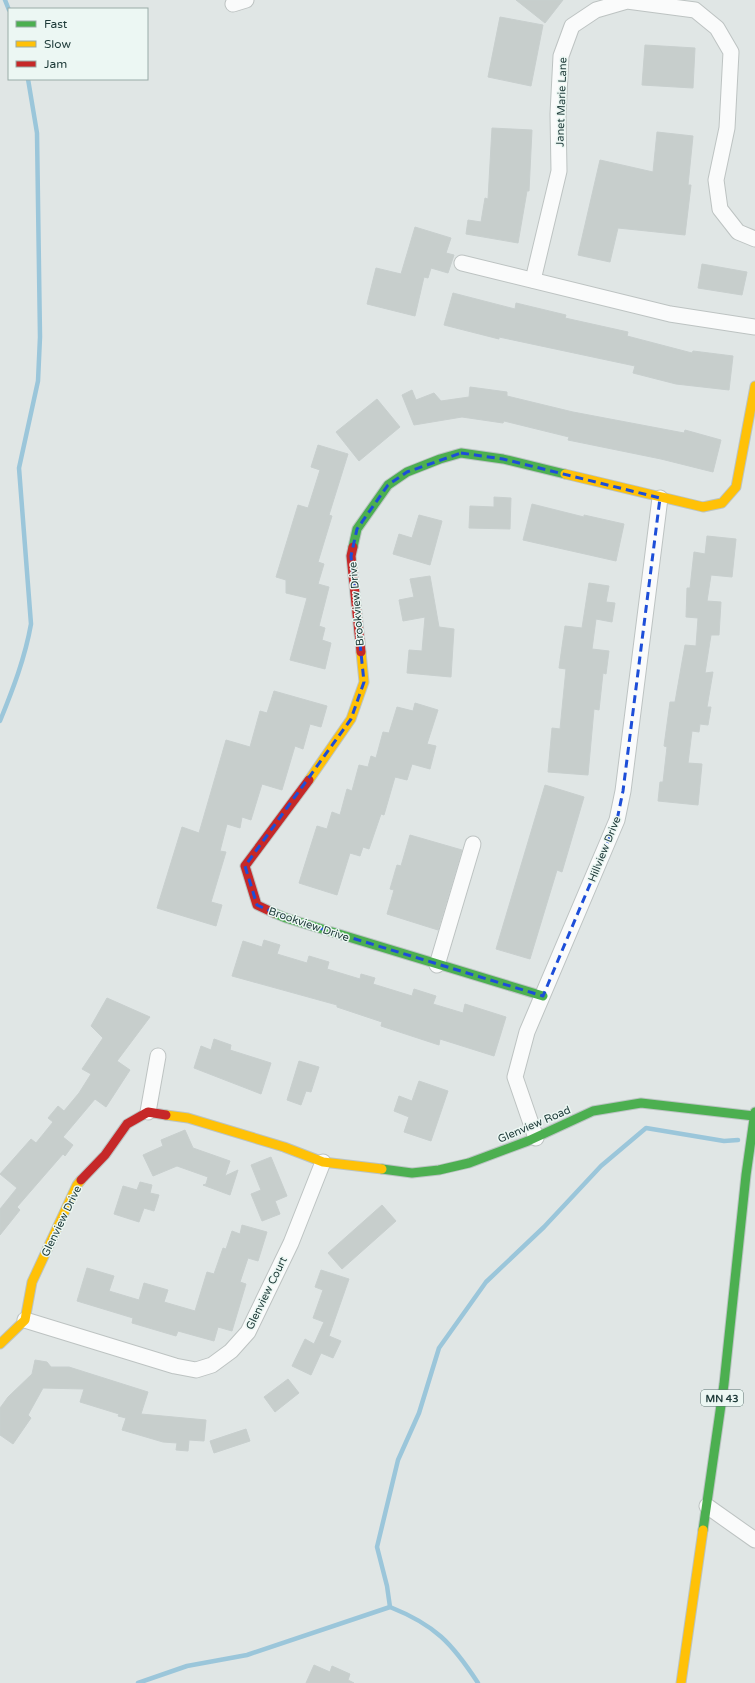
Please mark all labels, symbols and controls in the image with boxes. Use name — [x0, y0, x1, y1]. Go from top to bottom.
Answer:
legend — [8, 8, 148, 80]
text: Fast — [44, 17, 68, 31]
text: Slow — [44, 37, 71, 51]
text: Jam — [44, 57, 67, 71]
street label: Janet Marie Lane — [553, 57, 570, 147]
street label: Brookview Drive — [346, 561, 367, 647]
street label: Hillview Drive — [585, 814, 624, 884]
street label: Brookview Drive — [267, 905, 351, 944]
street label: Glenview Road — [496, 1103, 573, 1146]
street label: Glenview Drive — [39, 1184, 84, 1259]
street label: Glenview Court — [243, 1255, 290, 1332]
road number: MN 43 — [701, 1390, 743, 1406]

